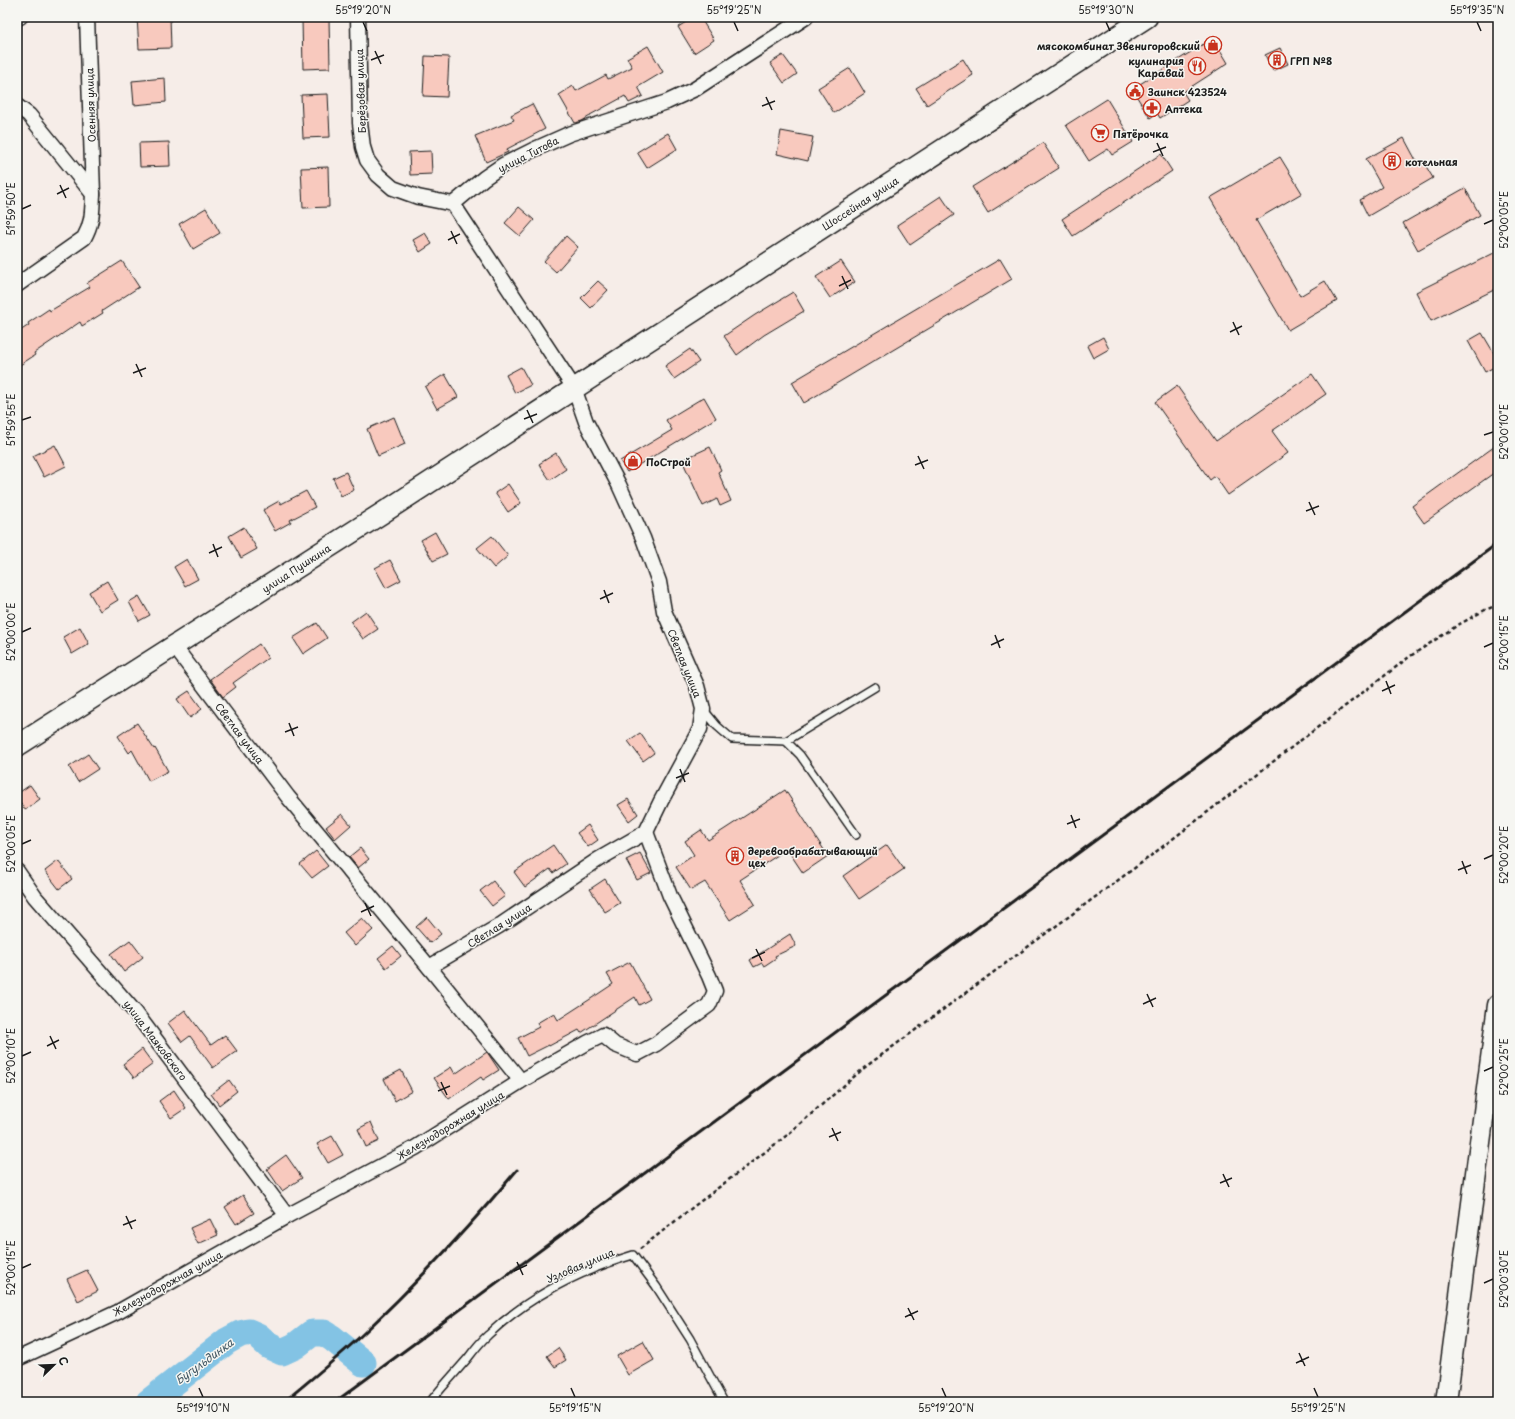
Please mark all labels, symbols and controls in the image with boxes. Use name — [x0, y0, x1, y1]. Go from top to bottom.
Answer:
text: 55°19'20"N — [335, 2, 391, 17]
text: 55°19'25"N — [706, 2, 762, 17]
text: 55°19'30"N — [1078, 2, 1134, 17]
text: 55°19'35"N — [1450, 2, 1504, 17]
shop icon: мясокомбинат Звенигоровский — [1203, 35, 1223, 55]
place label: мясокомбинат Звенигоровский — [1037, 38, 1200, 53]
street label: Берёзовая улица — [351, 48, 369, 133]
building icon: ГРП №8 — [1267, 50, 1287, 70]
place label: кулинария Каравай — [1128, 53, 1184, 80]
place label: ГРП №8 — [1290, 53, 1332, 68]
restaurant icon: кулинария Каравай — [1187, 56, 1207, 76]
street label: Осенняя улица — [81, 67, 99, 142]
public building icon: Заинск 423524 — [1125, 81, 1145, 101]
place label: Заинск 423524 — [1147, 84, 1227, 99]
pharmacy icon: Аптека — [1142, 98, 1162, 118]
place label: Аптека — [1165, 101, 1203, 116]
supermarket icon: Пятёрочка — [1090, 123, 1110, 143]
place label: Пятёрочка — [1113, 126, 1169, 141]
street label: улица Титова — [495, 132, 562, 176]
building icon: котельная — [1382, 151, 1402, 171]
place label: котельная — [1405, 154, 1458, 169]
street label: Шоссейная улица — [819, 172, 902, 233]
text: 51°59'50"E — [3, 182, 18, 236]
text: 52°00'05"E — [1496, 191, 1511, 249]
text: 51°59'55"E — [3, 394, 18, 446]
text: 52°00'10"E — [1496, 404, 1511, 460]
shop icon: ПоСтрой — [623, 451, 643, 471]
place label: ПоСтрой — [646, 454, 691, 469]
street label: улица Пушкина — [259, 540, 334, 597]
text: 52°00'00"E — [3, 603, 18, 661]
text: 52°00'15"E — [1496, 615, 1511, 671]
street label: Светлая улица — [664, 626, 706, 700]
street label: Светлая улица — [212, 699, 268, 767]
text: 52°00'05"E — [3, 815, 18, 873]
text: 52°00'20"E — [1496, 826, 1511, 884]
place label: деревообрабатывающий цех — [748, 843, 878, 870]
building icon: деревообрабатывающий цех — [725, 846, 745, 866]
street label: Светлая улица — [464, 899, 534, 951]
street label: улица Маяковского — [121, 997, 192, 1084]
text: 52°00'10"E — [3, 1028, 18, 1084]
text: 52°00'25"E — [1496, 1038, 1511, 1096]
street label: Железнодорожная улица — [393, 1086, 507, 1163]
text: 52°00'15"E — [3, 1240, 18, 1296]
street label: Узловая улица — [544, 1244, 617, 1286]
street label: Железнодорожная улица — [109, 1246, 225, 1319]
text: 52°00'30"E — [1496, 1250, 1511, 1308]
water label: Бугульдинка — [171, 1333, 238, 1388]
north arrow — [34, 1345, 74, 1385]
text: С — [54, 1354, 73, 1368]
text: 55°19'10"N — [176, 1400, 230, 1415]
text: 55°19'15"N — [549, 1400, 602, 1415]
text: 55°19'20"N — [918, 1400, 974, 1415]
text: 55°19'25"N — [1290, 1400, 1346, 1415]

